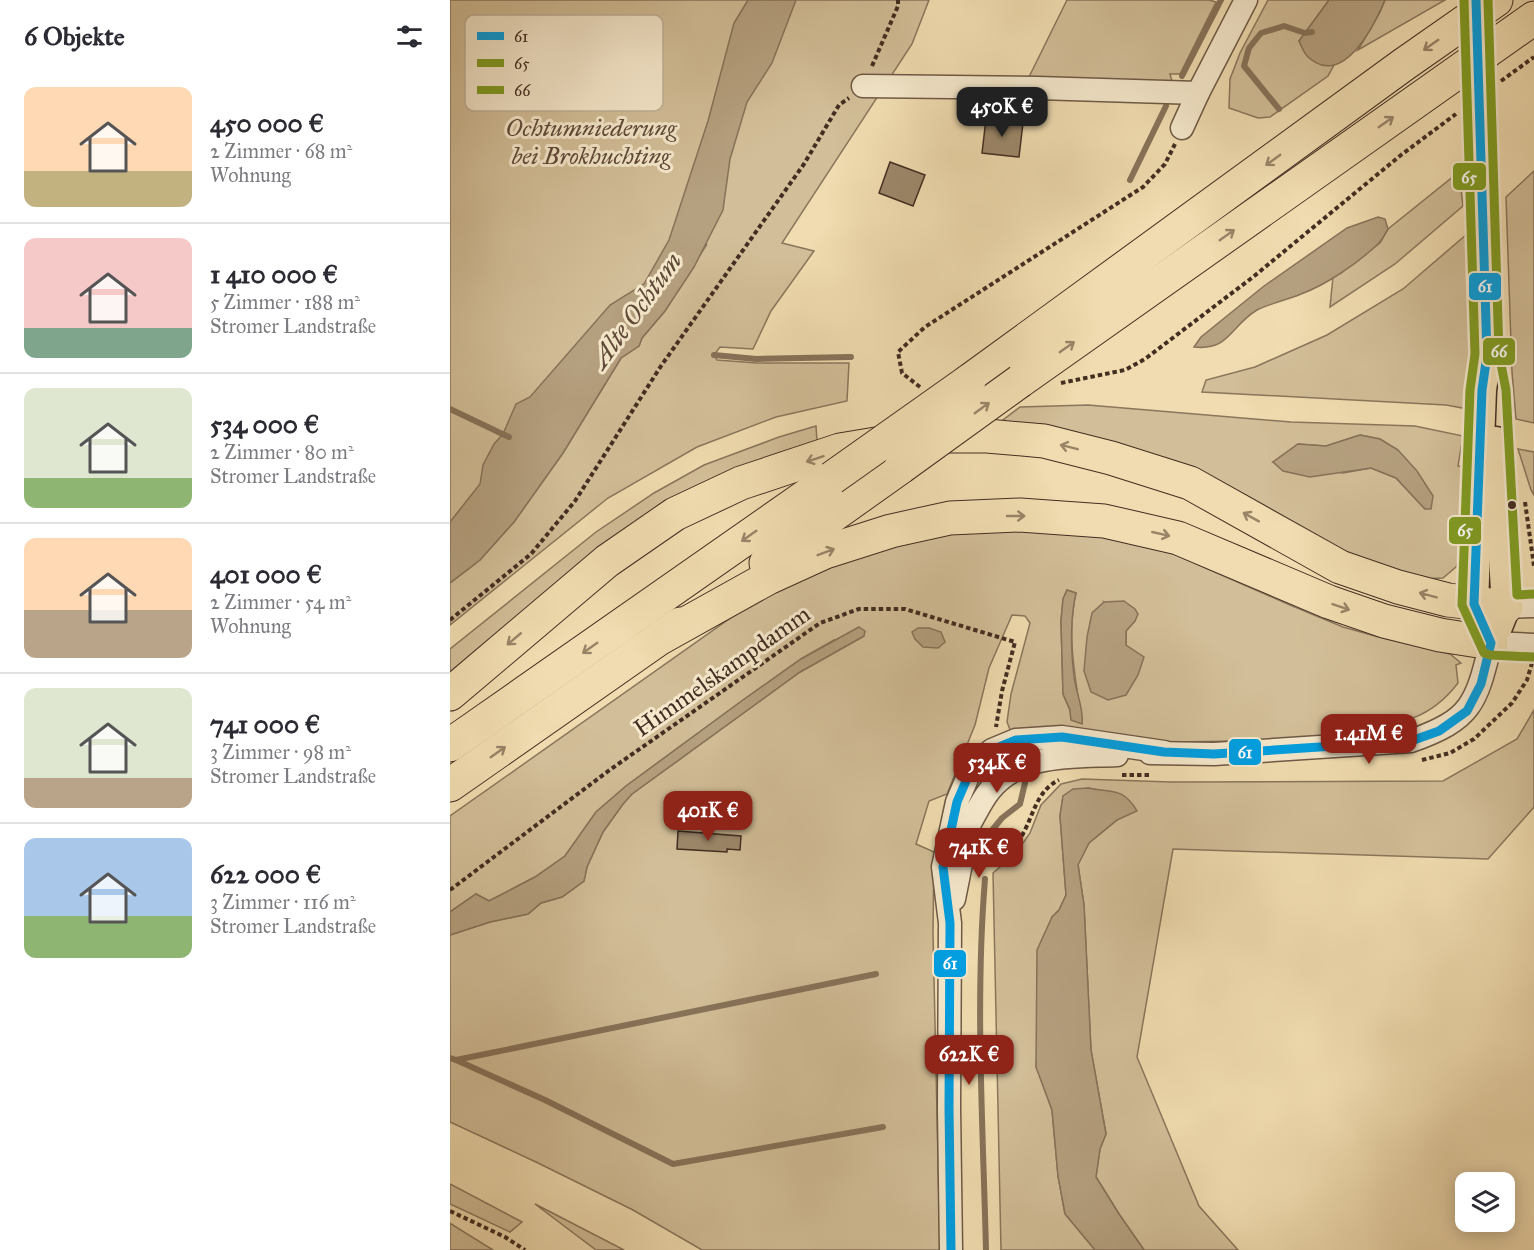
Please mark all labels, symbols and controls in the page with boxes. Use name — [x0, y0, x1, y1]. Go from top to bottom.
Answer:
legend — [465, 15, 663, 111]
text: 6 Objekte — [24, 20, 124, 52]
icon: filters — [393, 20, 426, 53]
text: 61 — [514, 27, 528, 46]
one-way arrow — [1423, 39, 1440, 51]
text: 65 — [514, 54, 530, 73]
text: 66 — [514, 81, 531, 100]
pin: 450K € — [953, 87, 1051, 138]
text: 450K € — [971, 94, 1033, 118]
text: 450 000 € — [210, 107, 324, 139]
icon: home — [72, 111, 144, 183]
park label: Ochtumniederung bei Brokhuchting — [506, 113, 678, 171]
one-way arrow — [1378, 116, 1394, 128]
text: 2 Zimmer · 68 m² — [210, 139, 352, 163]
one-way arrow — [1265, 153, 1281, 166]
line badge: 65 — [1452, 162, 1487, 191]
text: Wohnung — [210, 163, 291, 187]
text: 65 — [1461, 168, 1477, 187]
one-way arrow — [1218, 229, 1234, 241]
water label: Alte Ochtum — [582, 246, 689, 376]
text: 1 410 000 € — [210, 258, 338, 290]
icon: home — [72, 262, 144, 334]
line badge: 61 — [1468, 272, 1502, 301]
text: 61 — [1478, 277, 1493, 296]
text: 5 Zimmer · 188 m² — [210, 290, 360, 314]
text: Stromer Landstraße — [210, 314, 376, 338]
line badge: 66 — [1482, 337, 1516, 366]
one-way arrow — [1059, 341, 1075, 353]
text: 66 — [1491, 342, 1508, 361]
one-way arrow — [974, 402, 990, 414]
text: 534 000 € — [210, 408, 319, 440]
icon: home — [72, 412, 144, 484]
text: 2 Zimmer · 80 m² — [210, 440, 354, 464]
one-way arrow — [1060, 441, 1079, 453]
one-way arrow — [806, 454, 825, 465]
text: Stromer Landstraße — [210, 464, 376, 488]
unlabelled marker — [1506, 499, 1518, 511]
one-way arrow — [1005, 510, 1025, 522]
one-way arrow — [1242, 511, 1260, 522]
line badge: 65 — [1448, 516, 1482, 545]
text: 65 — [1457, 521, 1473, 540]
one-way arrow — [1151, 528, 1170, 540]
one-way arrow — [742, 530, 758, 542]
one-way arrow — [816, 546, 834, 557]
text: 401 000 € — [210, 558, 322, 590]
icon: home — [72, 562, 144, 634]
one-way arrow — [1419, 589, 1438, 600]
text: 2 Zimmer · 54 m² — [210, 590, 351, 614]
street label: Himmelskampdamm — [628, 599, 816, 743]
one-way arrow — [1331, 602, 1350, 613]
text: Wohnung — [210, 614, 291, 638]
one-way arrow — [506, 632, 522, 645]
one-way arrow — [582, 642, 598, 654]
text: 741 000 € — [210, 708, 320, 740]
icon: home — [72, 712, 144, 784]
pin: 1.41M € — [1314, 714, 1424, 765]
text: 1.41M € — [1335, 721, 1403, 745]
line badge: 61 — [1228, 738, 1262, 766]
text: 3 Zimmer · 98 m² — [210, 740, 351, 764]
pin: 534K € — [948, 743, 1046, 794]
text: 61 — [1238, 743, 1253, 762]
one-way arrow — [489, 746, 506, 758]
text: 534K € — [967, 750, 1027, 774]
text: Stromer Landstraße — [210, 764, 376, 788]
pin: 401K € — [659, 791, 757, 842]
text: 401K € — [677, 798, 739, 822]
pin: 741K € — [930, 828, 1028, 879]
text: 741K € — [949, 835, 1009, 859]
text: 622 000 € — [210, 858, 321, 890]
icon: home — [72, 862, 144, 934]
text: 3 Zimmer · 116 m² — [210, 890, 356, 914]
text: Stromer Landstraße — [210, 914, 376, 938]
line badge: 61 — [933, 949, 967, 978]
text: 61 — [943, 954, 958, 973]
pin: 622K € — [920, 1035, 1018, 1086]
text: 622K € — [939, 1042, 999, 1066]
map controls — [1455, 1172, 1515, 1232]
button: layers — [1455, 1172, 1515, 1232]

